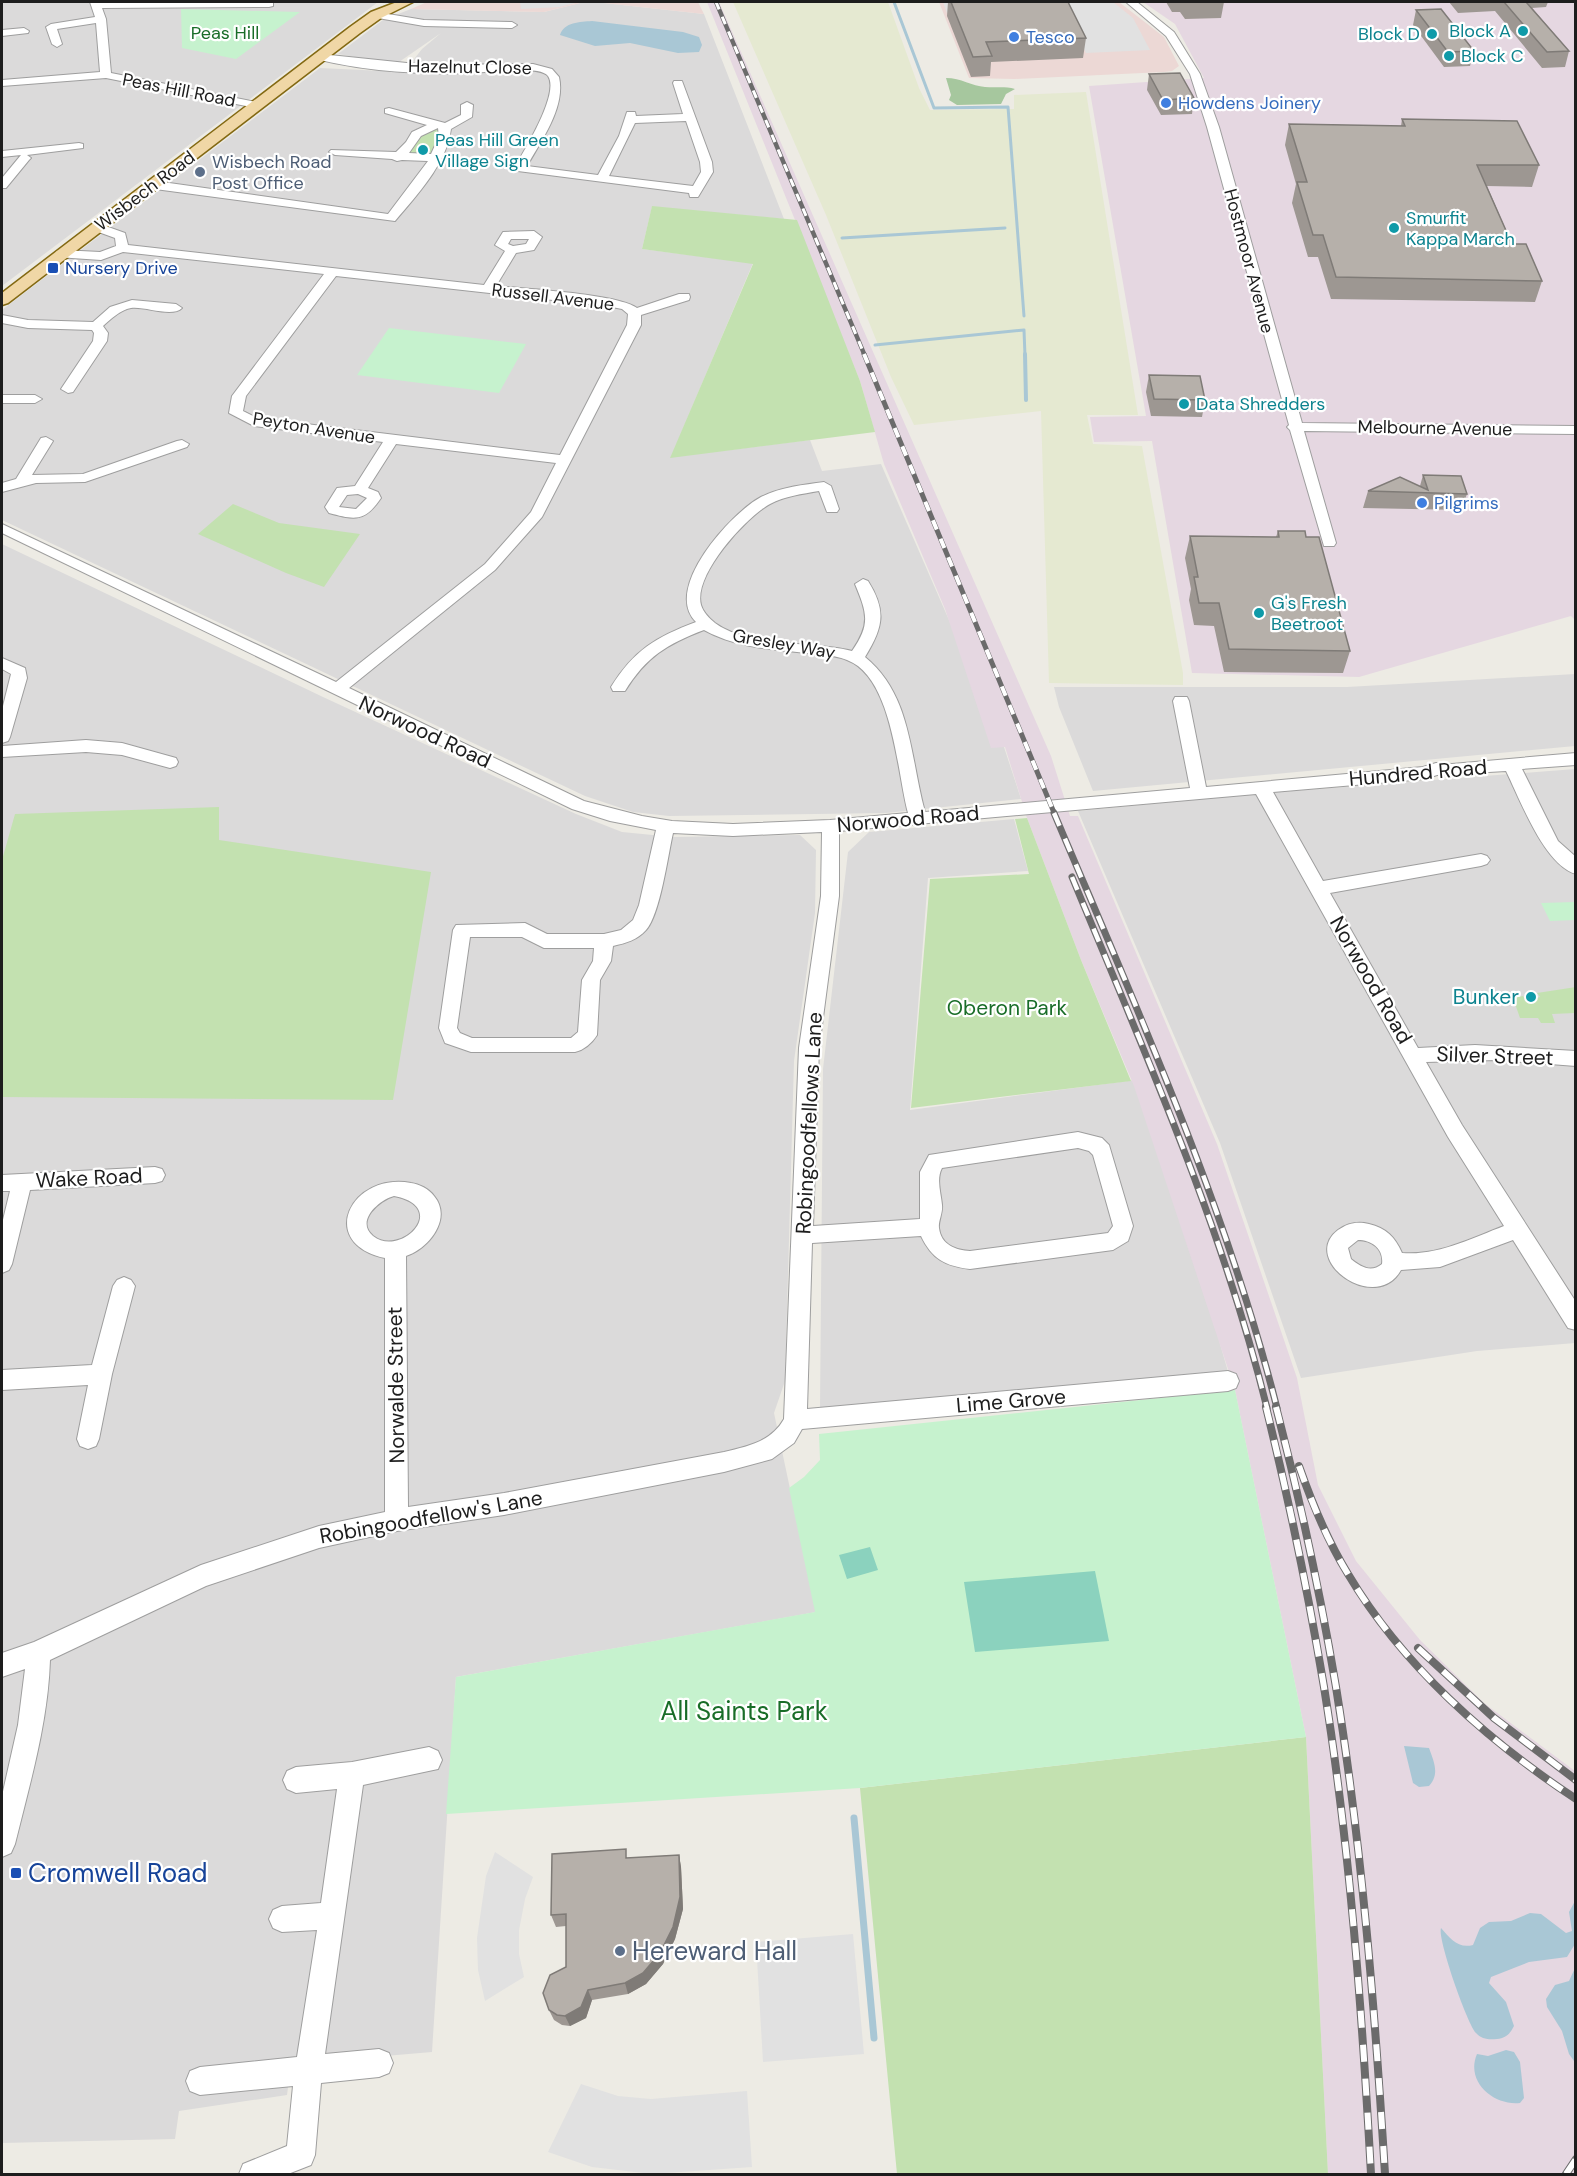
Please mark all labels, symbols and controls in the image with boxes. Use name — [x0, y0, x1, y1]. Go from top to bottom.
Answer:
place label: Block A — [1449, 19, 1511, 43]
park label: Peas Hill — [191, 21, 259, 45]
place label: Block D — [1358, 22, 1420, 46]
marker: Block A — [1516, 24, 1530, 38]
place label: Tesco — [1026, 25, 1075, 49]
marker: Block D — [1425, 27, 1439, 41]
marker: Tesco — [1007, 30, 1021, 44]
place label: Block C — [1461, 44, 1524, 68]
marker: Block C — [1442, 49, 1456, 63]
street label: Hazelnut Close — [408, 54, 532, 80]
street label: Peas Hill Road — [120, 67, 238, 113]
place label: Howdens Joinery — [1178, 91, 1321, 115]
marker: Howdens Joinery — [1159, 96, 1173, 110]
place label: Peas Hill Green Village Sign — [435, 128, 559, 173]
marker: Peas Hill Green Village Sign — [416, 143, 430, 157]
street label: Wisbech Road — [90, 145, 200, 237]
place label: Wisbech Road Post Office — [212, 150, 332, 195]
marker: Wisbech Road Post Office — [193, 165, 207, 179]
street label: Hostmoor Avenue — [1218, 186, 1280, 336]
place label: Smurfit Kappa March — [1406, 206, 1515, 251]
marker: Smurfit Kappa March — [1387, 221, 1401, 235]
place label: Nursery Drive — [65, 256, 178, 280]
marker: Nursery Drive — [46, 261, 60, 275]
street label: Russell Avenue — [490, 278, 616, 316]
place label: Data Shredders — [1196, 392, 1325, 416]
marker: Data Shredders — [1177, 397, 1191, 411]
street label: Peyton Avenue — [251, 406, 377, 450]
street label: Melbourne Avenue — [1357, 415, 1513, 441]
place label: Pilgrims — [1434, 491, 1499, 515]
marker: Pilgrims — [1415, 496, 1429, 510]
place label: G's Fresh Beetroot — [1271, 591, 1347, 636]
marker: G's Fresh Beetroot — [1252, 606, 1266, 620]
street label: Gresley Way — [731, 623, 837, 665]
street label: Norwood Road — [354, 689, 496, 775]
street label: Hundred Road — [1348, 753, 1488, 793]
street label: Norwood Road — [836, 799, 980, 839]
street label: Norwood Road — [1323, 911, 1419, 1049]
place label: Bunker — [1453, 983, 1519, 1011]
marker: Bunker — [1524, 990, 1538, 1004]
park label: Oberon Park — [947, 994, 1068, 1022]
street label: Robingoodfellows Lane — [789, 1011, 829, 1235]
street label: Silver Street — [1436, 1040, 1554, 1072]
street label: Wake Road — [35, 1161, 143, 1195]
street label: Norwalde Street — [381, 1306, 411, 1464]
street label: Lime Grove — [955, 1382, 1067, 1420]
street label: Robingoodfellow's Lane — [317, 1484, 545, 1550]
park label: All Saints Park — [660, 1694, 828, 1728]
place label: Cromwell Road — [28, 1856, 208, 1890]
marker: Cromwell Road — [9, 1866, 23, 1880]
place label: Hereward Hall — [632, 1934, 797, 1968]
marker: Hereward Hall — [613, 1944, 627, 1958]

